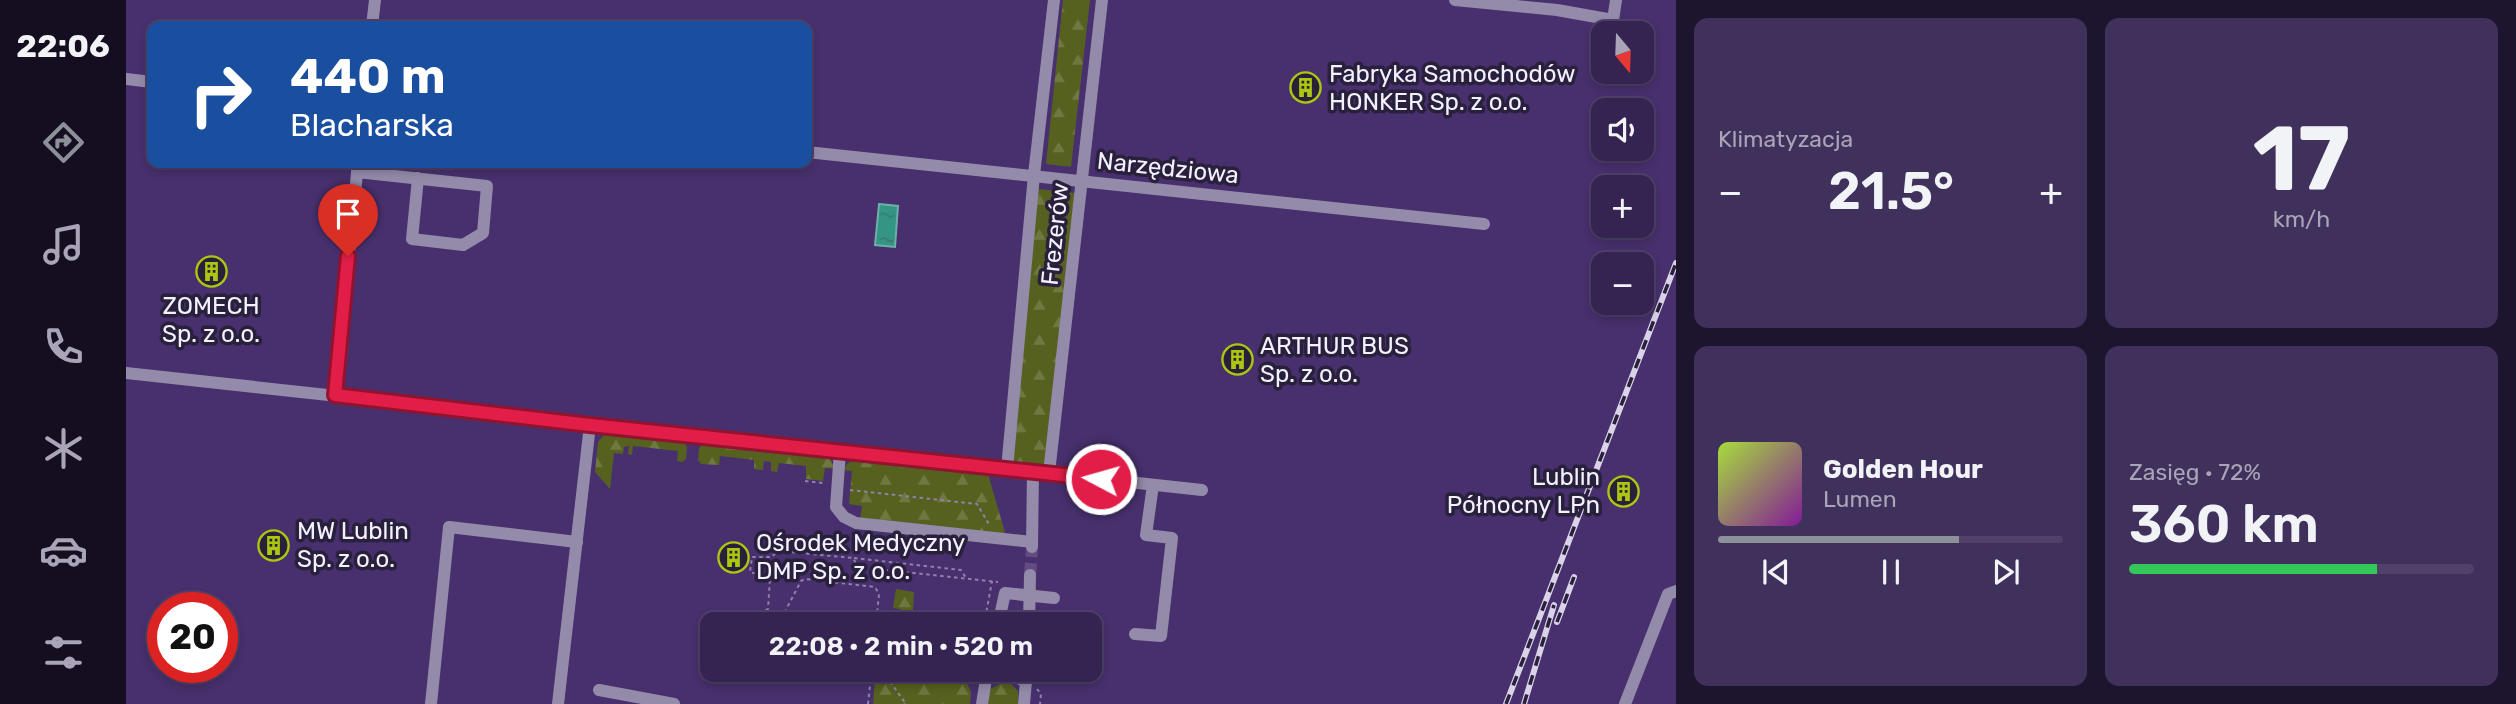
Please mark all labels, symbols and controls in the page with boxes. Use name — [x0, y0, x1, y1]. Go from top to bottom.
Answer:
north arrow — [1591, 21, 1654, 84]
map controls — [1591, 21, 1654, 315]
text: 22:06 — [16, 27, 110, 65]
text: 440 m — [290, 47, 446, 105]
icon: right — [175, 49, 266, 140]
place label: Fabryka Samochodów HONKER Sp. z o.o. — [1329, 60, 1575, 116]
building icon: Fabryka Samochodów HONKER Sp. z o.o. — [1289, 71, 1323, 105]
button: sound — [1591, 98, 1654, 161]
text: 17 — [2253, 105, 2350, 213]
text: Blacharska — [290, 106, 454, 144]
icon: directions — [39, 118, 88, 167]
text: Klimatyzacja — [1718, 125, 1853, 153]
street label: Narzędziowa — [1096, 147, 1240, 189]
text: 21.5° — [1828, 160, 1954, 222]
text: − — [1718, 169, 1743, 215]
text: + — [2039, 169, 2063, 215]
button: + — [1591, 175, 1654, 238]
street label: Frezerów — [1036, 181, 1074, 287]
pin — [318, 184, 378, 256]
icon: arrive — [329, 195, 367, 233]
text: km/h — [2273, 205, 2330, 233]
icon: music — [39, 220, 88, 269]
button: − — [1591, 252, 1654, 315]
building icon: ZOMECH Sp. z o.o. — [194, 255, 228, 289]
place label: ZOMECH Sp. z o.o. — [162, 292, 260, 348]
icon: phone — [39, 322, 88, 371]
place label: ARTHUR BUS Sp. z o.o. — [1260, 332, 1409, 388]
building icon: ARTHUR BUS Sp. z o.o. — [1220, 343, 1254, 377]
icon: climate — [39, 424, 88, 473]
position arrow — [1064, 442, 1138, 516]
text: Golden Hour — [1823, 454, 1983, 485]
text: Zasięg · 72% — [2129, 458, 2261, 486]
place label: Lublin Północny LPn — [1447, 463, 1600, 519]
building icon: Lublin Północny LPn — [1606, 474, 1640, 508]
text: Lumen — [1823, 485, 1897, 513]
text: 360 km — [2129, 493, 2319, 555]
place label: MW Lublin Sp. z o.o. — [297, 517, 409, 573]
icon: car — [39, 526, 88, 575]
building icon: MW Lublin Sp. z o.o. — [257, 528, 291, 562]
place label: Ośrodek Medyczny DMP Sp. z o.o. — [756, 529, 965, 585]
building icon: Ośrodek Medyczny DMP Sp. z o.o. — [716, 540, 750, 574]
icon: previous — [1757, 553, 1795, 591]
icon: pause — [1872, 553, 1910, 591]
icon: next — [1987, 553, 2025, 591]
speed limit sign: 20 — [147, 592, 238, 683]
icon: filters — [39, 628, 88, 677]
text: 22:08 · 2 min · 520 m — [769, 631, 1033, 662]

